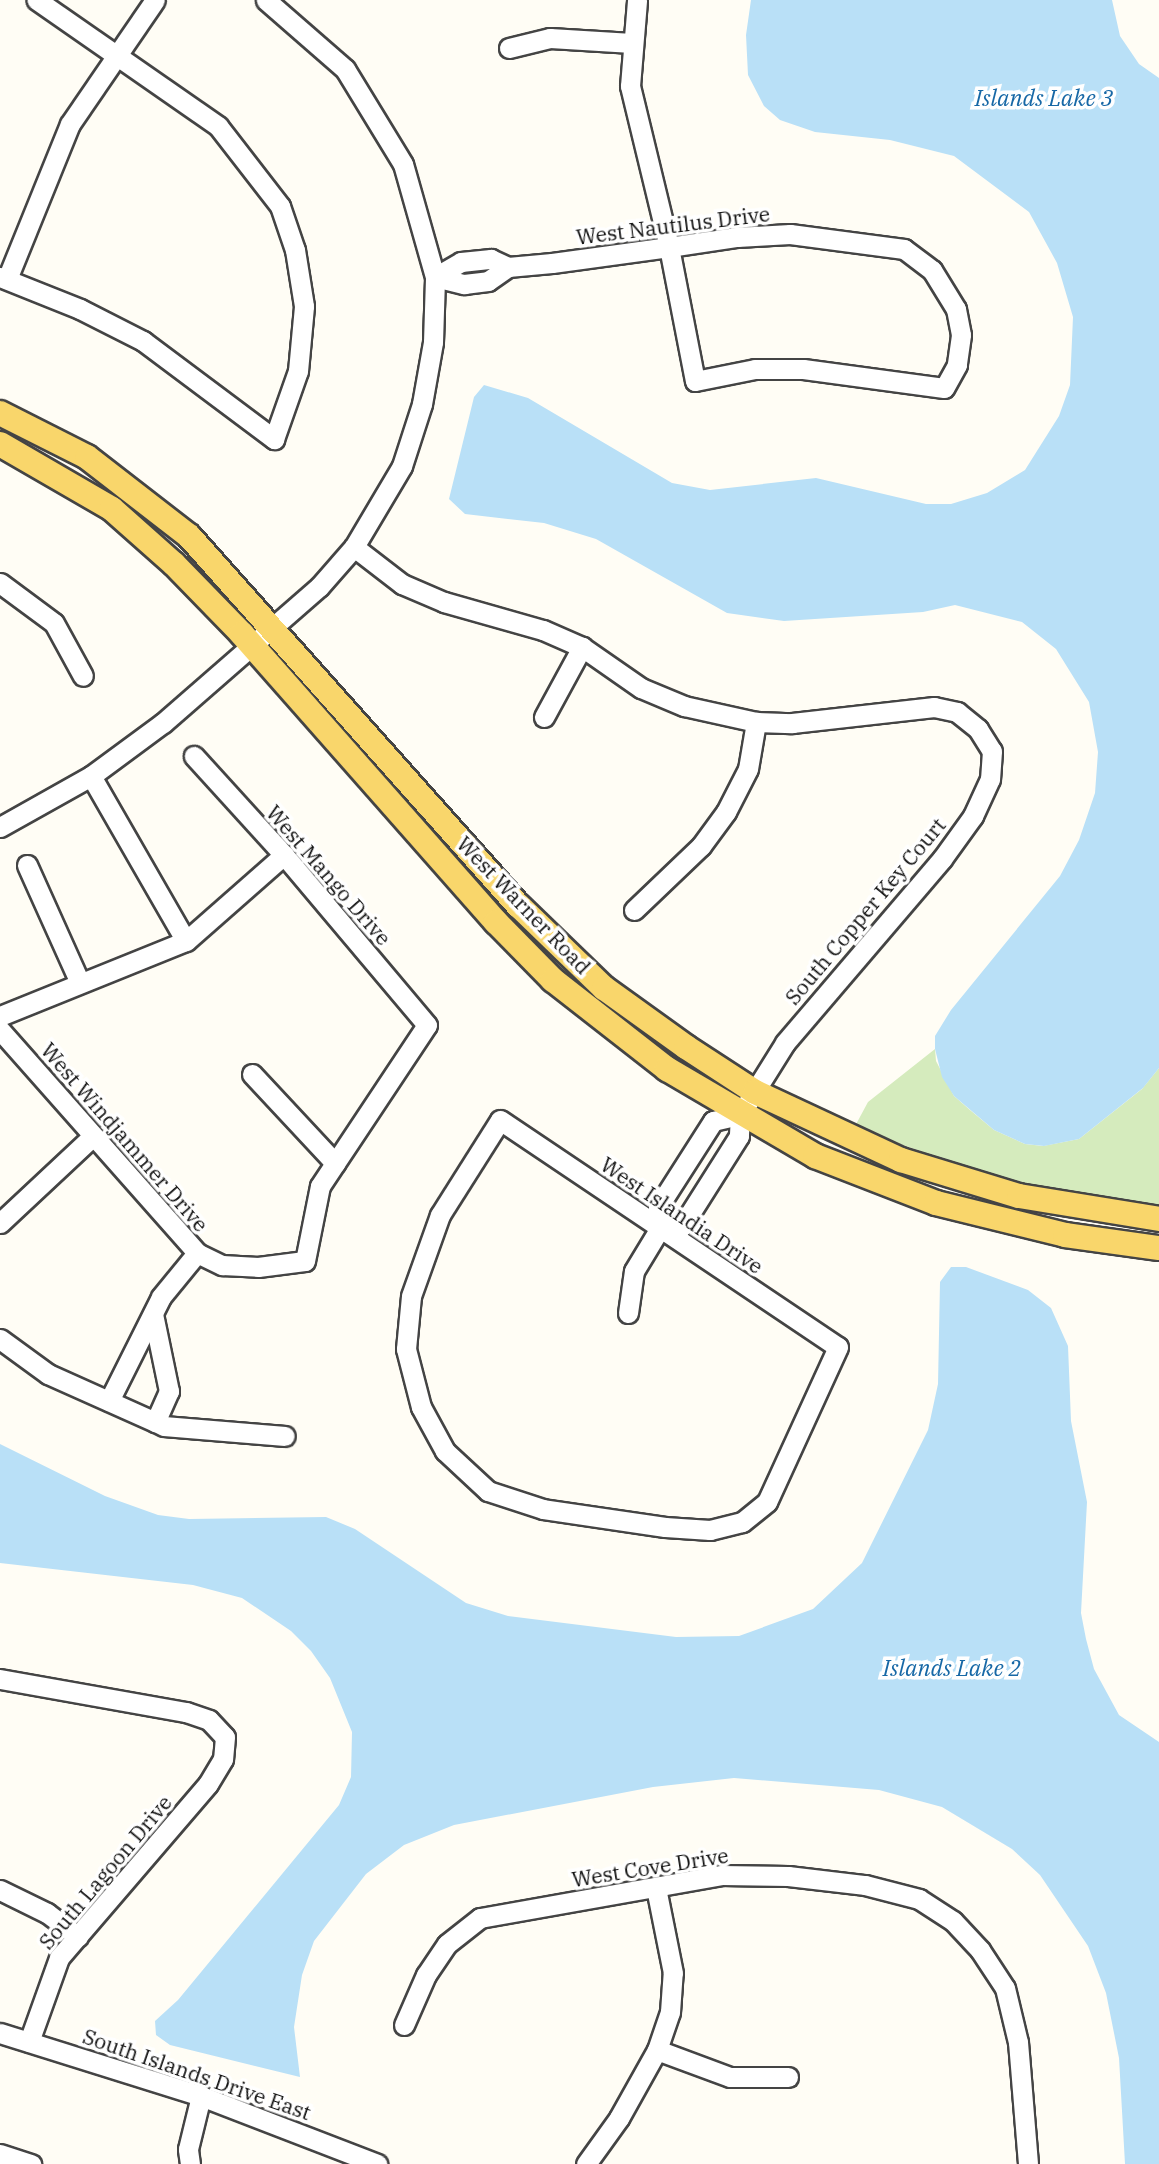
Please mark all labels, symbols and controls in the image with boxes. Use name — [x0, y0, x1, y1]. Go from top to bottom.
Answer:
water label: Islands Lake 3 — [975, 83, 1113, 111]
street label: West Nautilus Drive — [575, 201, 771, 249]
street label: West Mango Drive — [261, 800, 397, 950]
street label: South Copper Key Court — [780, 813, 950, 1009]
street label: West Warner Road — [452, 831, 596, 979]
street label: West Windjammer Drive — [36, 1037, 214, 1237]
street label: West Islandia Drive — [596, 1151, 768, 1279]
water label: Islands Lake 2 — [883, 1653, 1021, 1681]
street label: South Lagoon Drive — [33, 1790, 177, 1954]
street label: West Cove Drive — [570, 1842, 730, 1892]
street label: South Islands Drive East — [80, 2023, 314, 2125]

